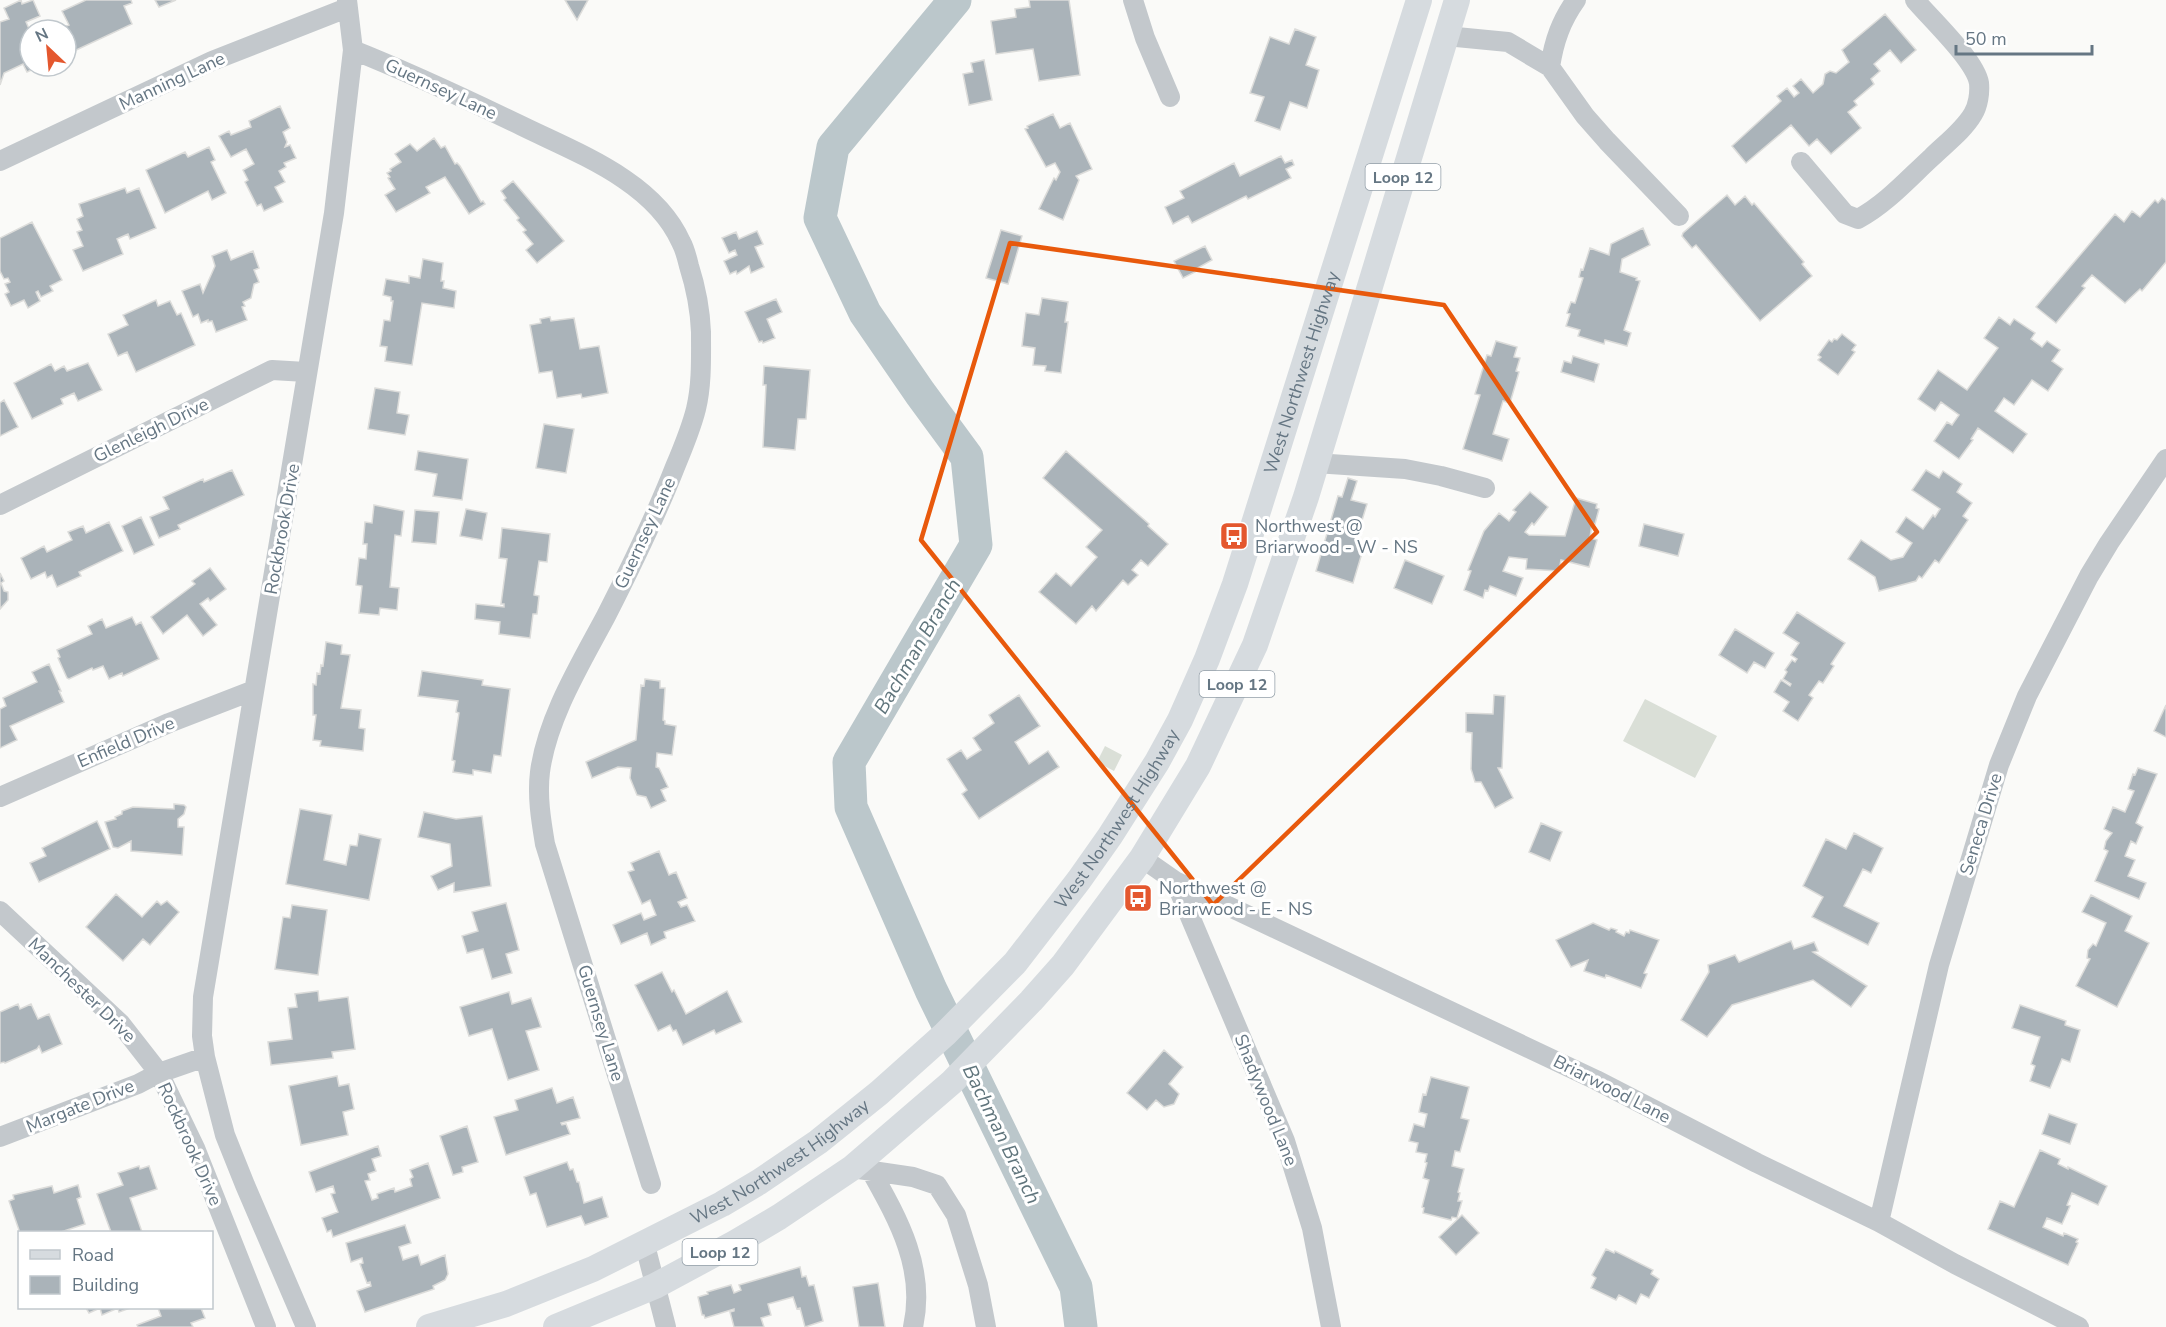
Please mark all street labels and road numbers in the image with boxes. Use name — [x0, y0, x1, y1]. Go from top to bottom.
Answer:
street label: Manning Lane — [115, 46, 229, 116]
street label: Guernsey Lane — [381, 53, 501, 125]
road number: Loop 12 — [1366, 164, 1440, 190]
street label: West Northwest Highway — [1258, 268, 1345, 477]
street label: Glenleigh Drive — [89, 392, 213, 468]
street label: Rockbrook Drive — [259, 462, 305, 596]
street label: Guernsey Lane — [609, 473, 681, 593]
road number: Loop 12 — [1200, 671, 1274, 697]
street label: Enfield Drive — [74, 711, 178, 773]
street label: West Northwest Highway — [1049, 724, 1185, 914]
street label: Seneca Drive — [1954, 770, 2008, 878]
street label: Manchester Drive — [23, 932, 141, 1048]
street label: Guernsey Lane — [572, 962, 630, 1084]
street label: Shadywood Lane — [1229, 1031, 1303, 1169]
street label: Briarwood Lane — [1549, 1049, 1675, 1129]
street label: Margate Drive — [22, 1073, 138, 1139]
street label: Rockbrook Drive — [152, 1079, 228, 1209]
street label: West Northwest Highway — [686, 1093, 875, 1230]
road number: Loop 12 — [682, 1239, 758, 1265]

